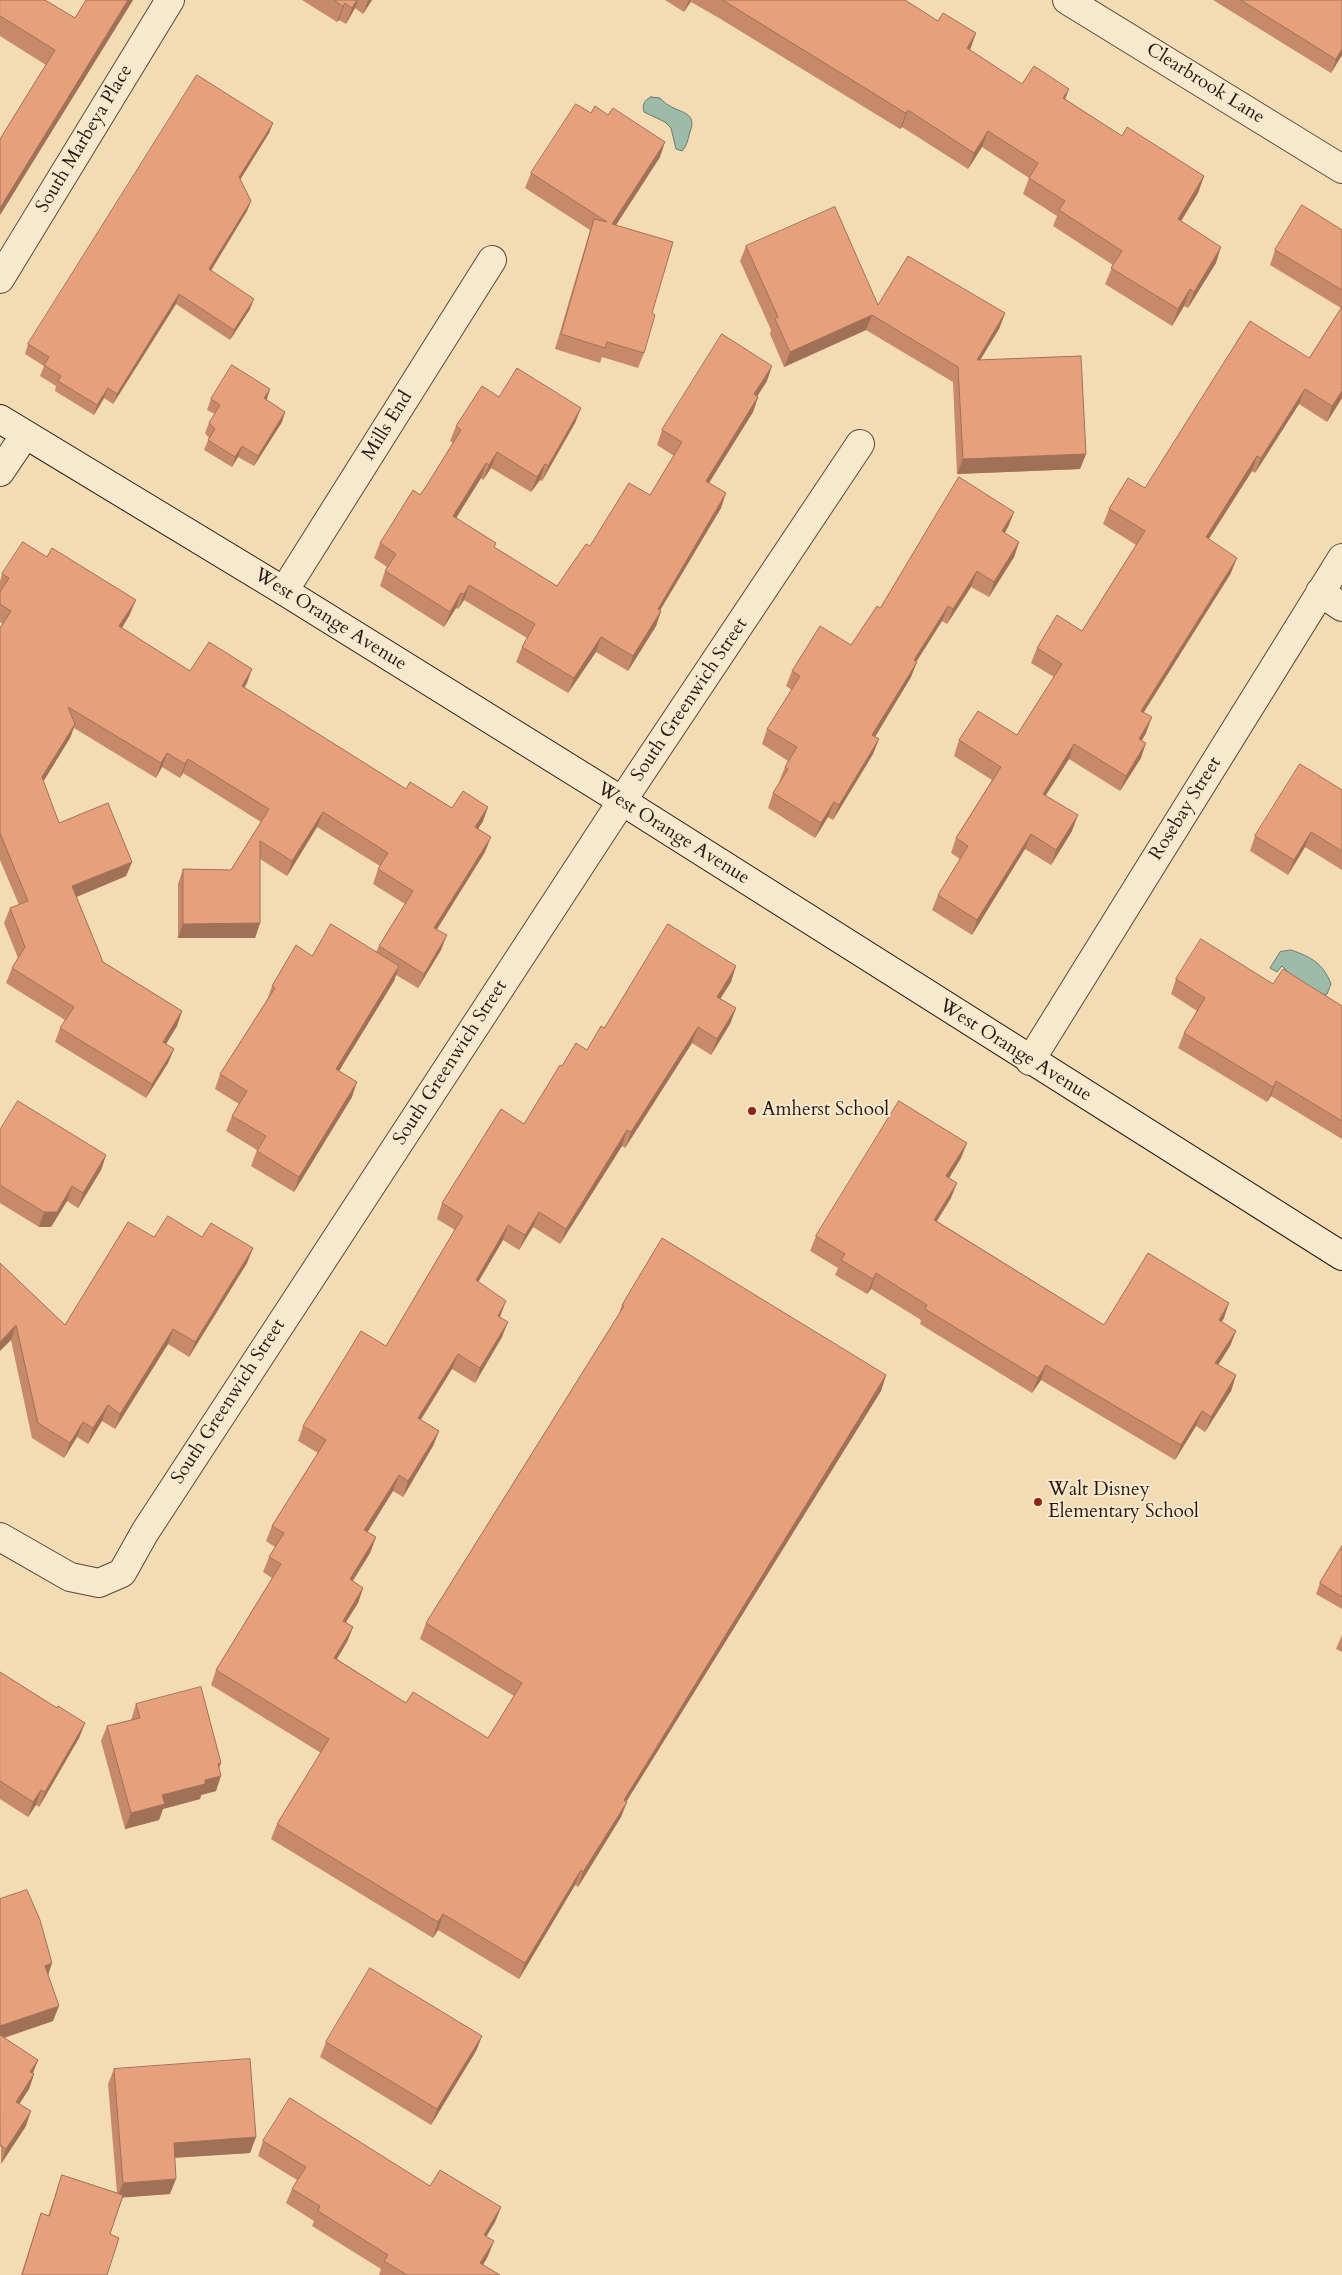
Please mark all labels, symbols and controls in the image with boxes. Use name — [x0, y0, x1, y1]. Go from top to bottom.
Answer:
street label: Clearbrook Lane — [1142, 39, 1268, 129]
street label: South Marbeya Place — [32, 61, 138, 217]
street label: Mills End — [358, 387, 418, 465]
street label: West Orange Avenue — [250, 564, 410, 676]
street label: South Greenwich Street — [627, 614, 753, 786]
street label: Rosebay Street — [1145, 753, 1227, 865]
street label: West Orange Avenue — [593, 778, 753, 890]
street label: South Greenwich Street — [389, 976, 513, 1150]
street label: West Orange Avenue — [935, 995, 1095, 1107]
place label: Amherst School — [762, 1100, 889, 1122]
marker: Amherst School — [746, 1105, 758, 1117]
street label: South Greenwich Street — [167, 1315, 291, 1489]
place label: Walt Disney Elementary School — [1048, 1480, 1199, 1524]
marker: Walt Disney Elementary School — [1032, 1496, 1044, 1508]

